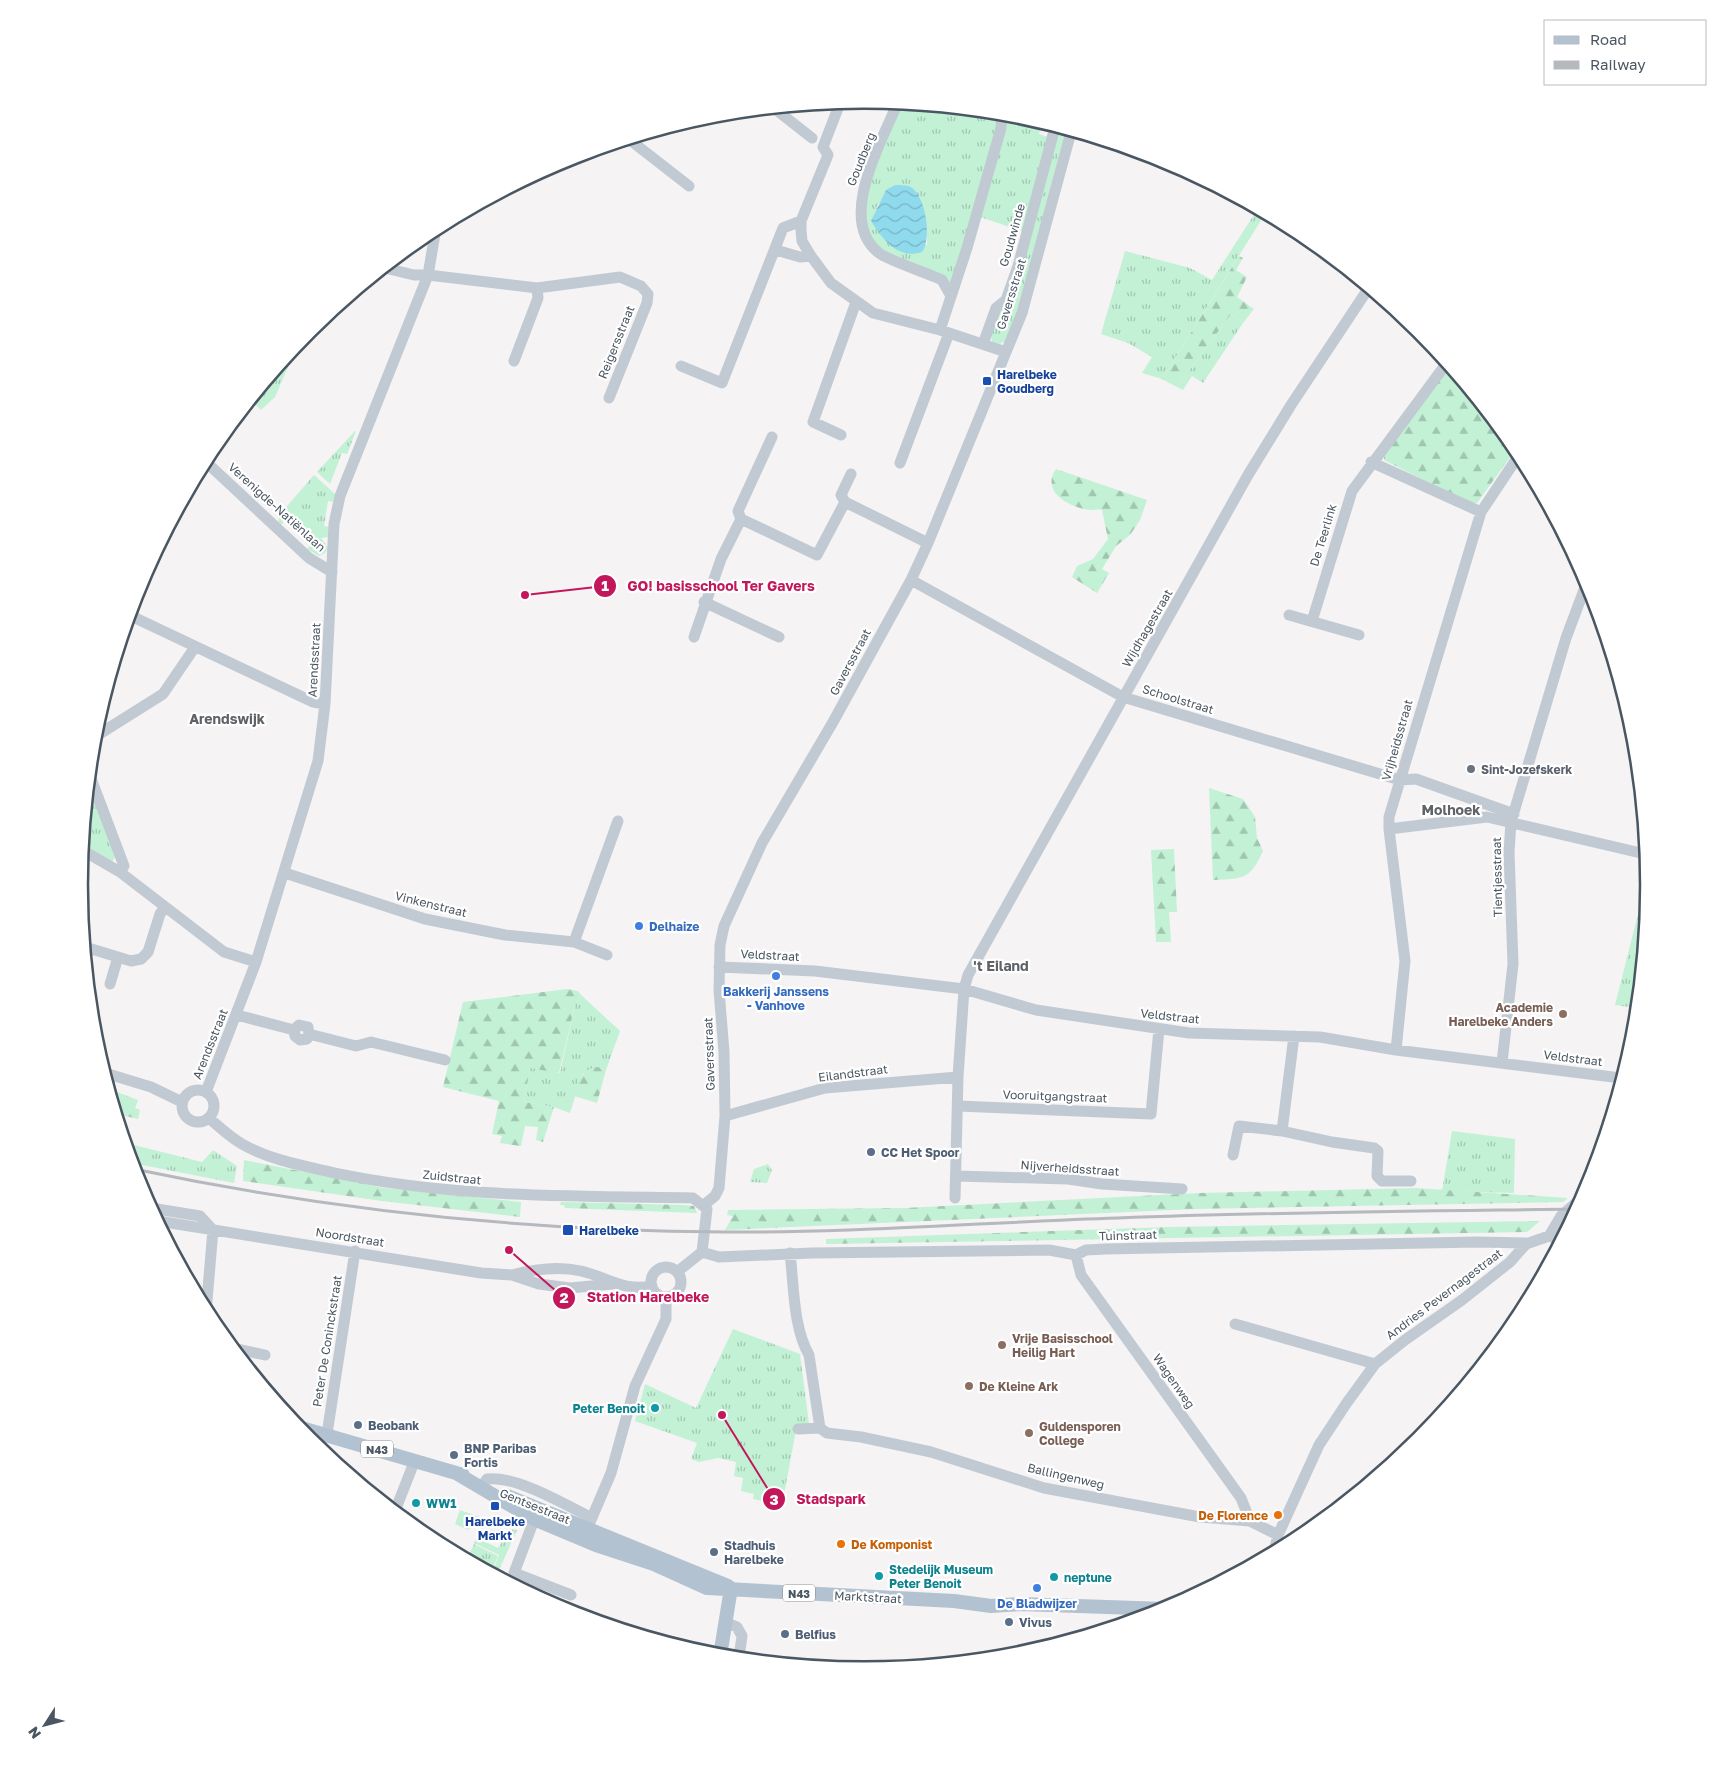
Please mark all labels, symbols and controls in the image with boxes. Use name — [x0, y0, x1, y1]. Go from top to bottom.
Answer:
legend — [1544, 20, 1707, 85]
text: Road — [1590, 30, 1627, 48]
text: Railway — [1590, 55, 1646, 73]
street label: Goudberg — [843, 130, 879, 188]
street label: Goudwinde — [996, 202, 1028, 268]
street label: Gaversstraat — [993, 257, 1029, 331]
street label: Reigersstraat — [595, 303, 638, 381]
place label: Harelbeke Goudberg — [997, 367, 1057, 396]
marker: Harelbeke Goudberg — [981, 375, 993, 387]
street label: Verenigde-Natiënlaan — [225, 459, 329, 555]
street label: De Teerlink — [1306, 502, 1340, 568]
callout: GO! basisschool Ter Gavers — [592, 571, 825, 600]
text: 1 — [601, 576, 609, 594]
text: GO! basisschool Ter Gavers — [627, 577, 815, 594]
street label: Wijdhagestraat — [1119, 586, 1176, 670]
street label: Arendsstraat — [305, 622, 323, 698]
street label: Gaversstraat — [826, 626, 874, 698]
street label: Schoolstraat — [1141, 681, 1216, 717]
street label: Vrijheidsstraat — [1378, 697, 1416, 782]
district label: Arendswijk — [189, 710, 265, 727]
place label: Sint-Jozefskerk — [1481, 762, 1572, 777]
marker: Sint-Jozefskerk — [1465, 763, 1477, 775]
district label: Molhoek — [1422, 801, 1480, 818]
street label: Tientjesstraat — [1489, 837, 1505, 917]
street label: Vinkenstraat — [394, 888, 469, 920]
place label: Delhaize — [649, 919, 699, 934]
marker: Delhaize — [633, 920, 645, 932]
street label: Veldstraat — [740, 946, 800, 964]
district label: 't Eiland — [973, 957, 1029, 974]
marker: Bakkerij Janssens - Vanhove — [770, 970, 782, 982]
place label: Bakkerij Janssens - Vanhove — [723, 984, 829, 1013]
place label: Academie Harelbeke Anders — [1448, 1000, 1553, 1029]
street label: Veldstraat — [1140, 1005, 1200, 1027]
street label: Arendsstraat — [189, 1006, 231, 1081]
marker: Academie Harelbeke Anders — [1557, 1008, 1569, 1020]
street label: Gaversstraat — [700, 1017, 718, 1091]
street label: Veldstraat — [1543, 1047, 1604, 1069]
street label: Eilandstraat — [817, 1061, 889, 1085]
street label: Vooruitgangstraat — [1002, 1087, 1108, 1105]
place label: CC Het Spoor — [881, 1145, 960, 1160]
marker: CC Het Spoor — [865, 1146, 877, 1158]
street label: Nijverheidsstraat — [1020, 1157, 1120, 1179]
street label: Zuidstraat — [422, 1166, 482, 1188]
marker: Harelbeke — [561, 1223, 575, 1237]
place label: Harelbeke — [579, 1223, 639, 1238]
street label: Noordstraat — [315, 1224, 386, 1250]
street label: Tuinstraat — [1099, 1226, 1158, 1244]
street label: Andries Pevernagestraat — [1383, 1245, 1505, 1343]
street label: Peter De Coninckstraat — [309, 1274, 345, 1408]
callout: Station Harelbeke — [551, 1283, 719, 1312]
text: 2 — [559, 1288, 569, 1306]
text: Station Harelbeke — [587, 1288, 709, 1305]
place label: Vrije Basisschool Heilig Hart — [1012, 1331, 1113, 1360]
marker: Vrije Basisschool Heilig Hart — [996, 1339, 1008, 1351]
street label: Wagenweg — [1150, 1351, 1198, 1411]
place label: De Kleine Ark — [979, 1379, 1058, 1394]
marker: De Kleine Ark — [963, 1380, 975, 1392]
place label: Peter Benoit — [572, 1401, 645, 1416]
marker: Peter Benoit — [649, 1402, 661, 1414]
place label: Beobank — [368, 1418, 419, 1433]
marker: Beobank — [352, 1419, 364, 1431]
place label: Guldensporen College — [1039, 1419, 1121, 1448]
marker: Guldensporen College — [1023, 1427, 1035, 1439]
road number: N43 — [361, 1440, 393, 1458]
place label: BNP Paribas Fortis — [464, 1441, 537, 1470]
marker: BNP Paribas Fortis — [448, 1449, 460, 1461]
street label: Ballingenweg — [1026, 1460, 1106, 1492]
street label: Gentsestraat — [498, 1485, 573, 1527]
callout: Stadspark — [762, 1485, 876, 1514]
text: 3 — [769, 1490, 779, 1508]
text: Stadspark — [796, 1490, 866, 1507]
place label: WW1 — [426, 1496, 456, 1511]
marker: WW1 — [410, 1497, 422, 1509]
marker: Harelbeke Markt — [489, 1500, 501, 1512]
place label: De Florence — [1198, 1508, 1268, 1523]
marker: De Florence — [1272, 1509, 1284, 1521]
place label: Harelbeke Markt — [465, 1514, 525, 1543]
place label: De Komponist — [851, 1537, 933, 1552]
place label: Stadhuis Harelbeke — [724, 1538, 784, 1567]
marker: De Komponist — [835, 1538, 847, 1550]
marker: Stadhuis Harelbeke — [708, 1546, 720, 1558]
place label: Stedelijk Museum Peter Benoit — [889, 1562, 993, 1591]
marker: Stedelijk Museum Peter Benoit — [873, 1570, 885, 1582]
place label: neptune — [1064, 1570, 1112, 1585]
marker: neptune — [1048, 1571, 1060, 1583]
marker: De Bladwijzer — [1031, 1582, 1043, 1594]
road number: N43 — [783, 1585, 815, 1602]
street label: Marktstraat — [834, 1588, 902, 1606]
place label: De Bladwijzer — [997, 1596, 1077, 1611]
place label: Vivus — [1019, 1615, 1052, 1630]
marker: Vivus — [1003, 1616, 1015, 1628]
place label: Belfius — [795, 1627, 836, 1642]
marker: Belfius — [779, 1628, 791, 1640]
north arrow — [20, 1700, 70, 1750]
text: N — [24, 1724, 44, 1742]

